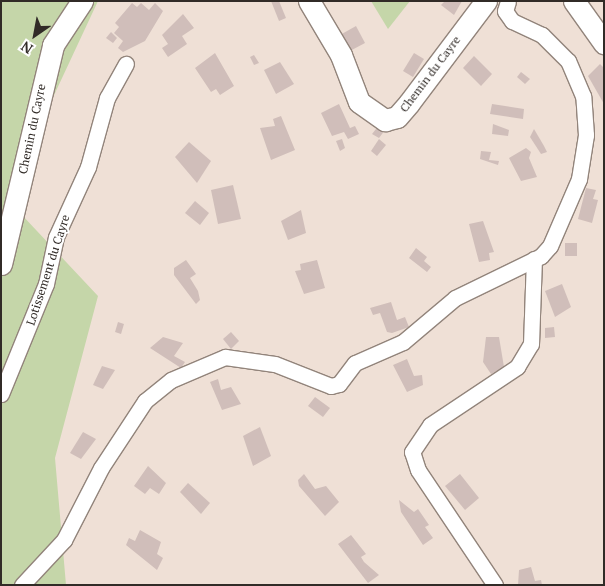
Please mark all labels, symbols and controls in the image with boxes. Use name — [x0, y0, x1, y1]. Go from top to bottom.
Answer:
north arrow — [10, 10, 60, 60]
street label: Chemin du Cayre — [397, 33, 463, 115]
text: N — [17, 37, 36, 59]
street label: Chemin du Cayre — [15, 83, 49, 175]
street label: Lotissement du Cayre — [23, 213, 73, 327]

